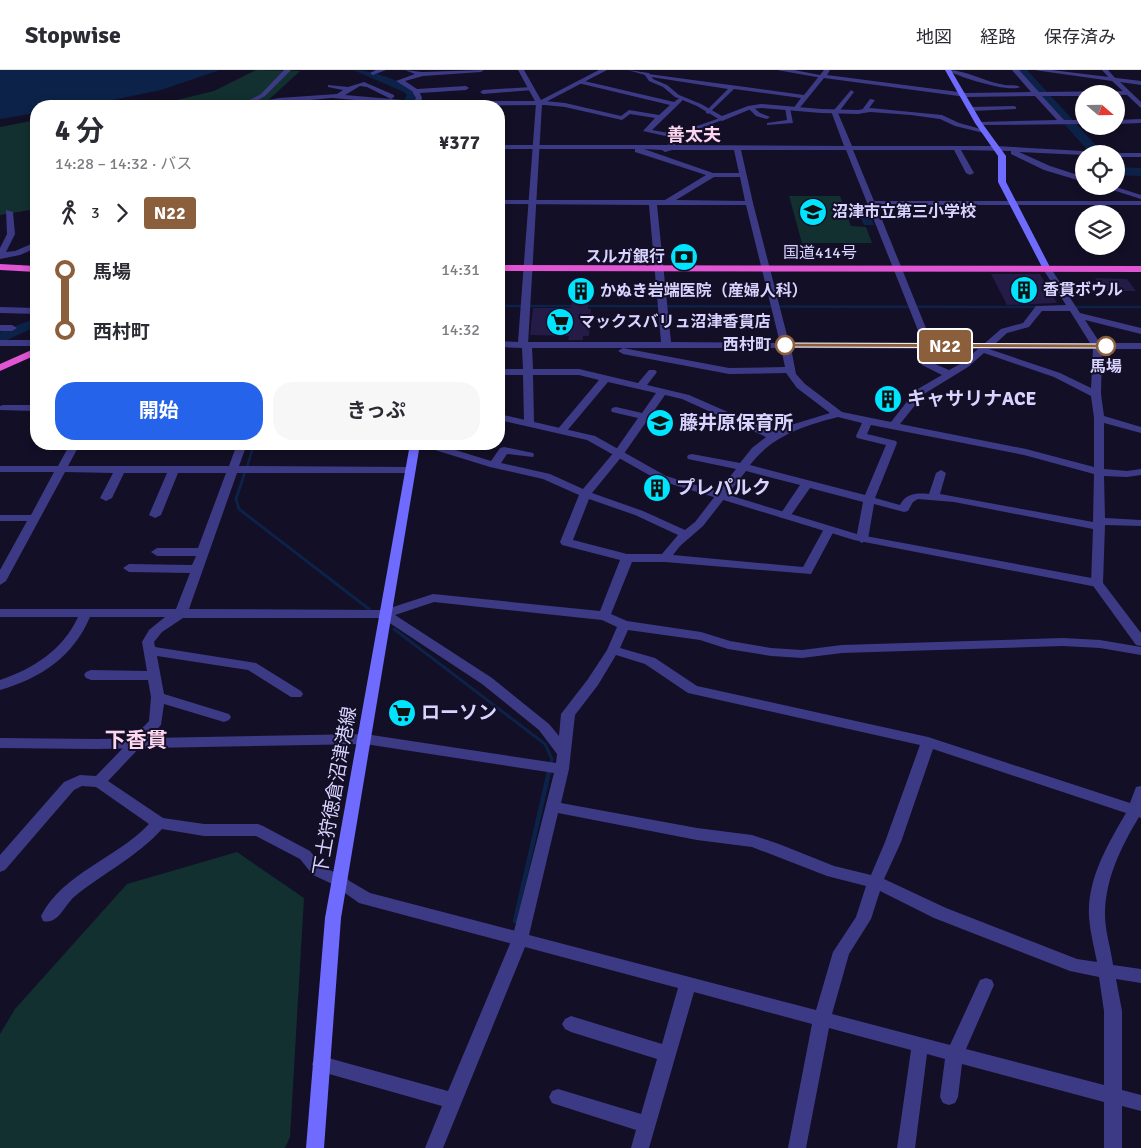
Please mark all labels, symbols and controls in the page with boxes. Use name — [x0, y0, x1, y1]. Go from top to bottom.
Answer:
text: Stopwise — [25, 20, 121, 50]
text: 地図 — [916, 26, 952, 48]
text: 経路 — [980, 26, 1016, 48]
text: 保存済み — [1044, 26, 1116, 48]
north arrow — [1075, 85, 1125, 135]
map controls — [1075, 85, 1125, 255]
text: 4 分 — [55, 114, 104, 148]
district label: 善太夫 — [667, 124, 721, 146]
text: ¥377 — [439, 131, 480, 155]
button: locate — [1075, 145, 1125, 195]
text: 14:28 – 14:32 · バス — [55, 154, 192, 174]
school or university icon: 沼津市立第三小学校 — [798, 197, 828, 227]
icon: walk — [55, 199, 83, 227]
icon: forward — [108, 199, 136, 227]
text: N22 — [154, 202, 186, 224]
place label: 沼津市立第三小学校 — [832, 202, 976, 222]
text: 3 — [91, 203, 100, 223]
button: layers — [1075, 205, 1125, 255]
bank icon: スルガ銀行 — [669, 242, 699, 272]
street label: 国道414号 — [783, 243, 857, 263]
place label: スルガ銀行 — [585, 247, 665, 267]
text: 馬場 — [93, 260, 131, 284]
text: 14:31 — [441, 260, 480, 280]
building icon: 香貫ボウル — [1009, 275, 1039, 305]
building icon: かぬき岩端医院（産婦人科） — [566, 276, 596, 306]
place label: 香貫ボウル — [1043, 280, 1123, 300]
place label: かぬき岩端医院（産婦人科） — [600, 281, 808, 301]
supermarket icon: マックスバリュ沼津香貫店 — [545, 307, 575, 337]
place label: マックスバリュ沼津香貫店 — [579, 312, 771, 332]
text: 西村町 — [93, 320, 150, 344]
text: 14:32 — [441, 320, 480, 340]
line badge: N22 — [916, 330, 974, 362]
place label: 西村町 — [723, 335, 771, 355]
marker: 西村町 — [775, 335, 795, 355]
text: N22 — [929, 335, 961, 357]
marker: 馬場 — [1096, 336, 1116, 356]
place label: 馬場 — [1090, 357, 1122, 377]
button: 開始 — [55, 382, 263, 440]
button: きっぷ — [273, 382, 480, 440]
building icon: キャサリナACE — [873, 384, 903, 414]
place label: キャサリナACE — [907, 387, 1036, 411]
school or university icon: 藤井原保育所 — [645, 408, 675, 438]
place label: 藤井原保育所 — [679, 411, 793, 435]
building icon: プレパルク — [642, 473, 672, 503]
place label: プレパルク — [676, 476, 771, 500]
supermarket icon: ローソン — [387, 698, 417, 728]
place label: ローソン — [421, 701, 497, 725]
street label: 下土狩徳倉沼津港線 — [308, 705, 362, 877]
district label: 下香貫 — [105, 727, 168, 753]

